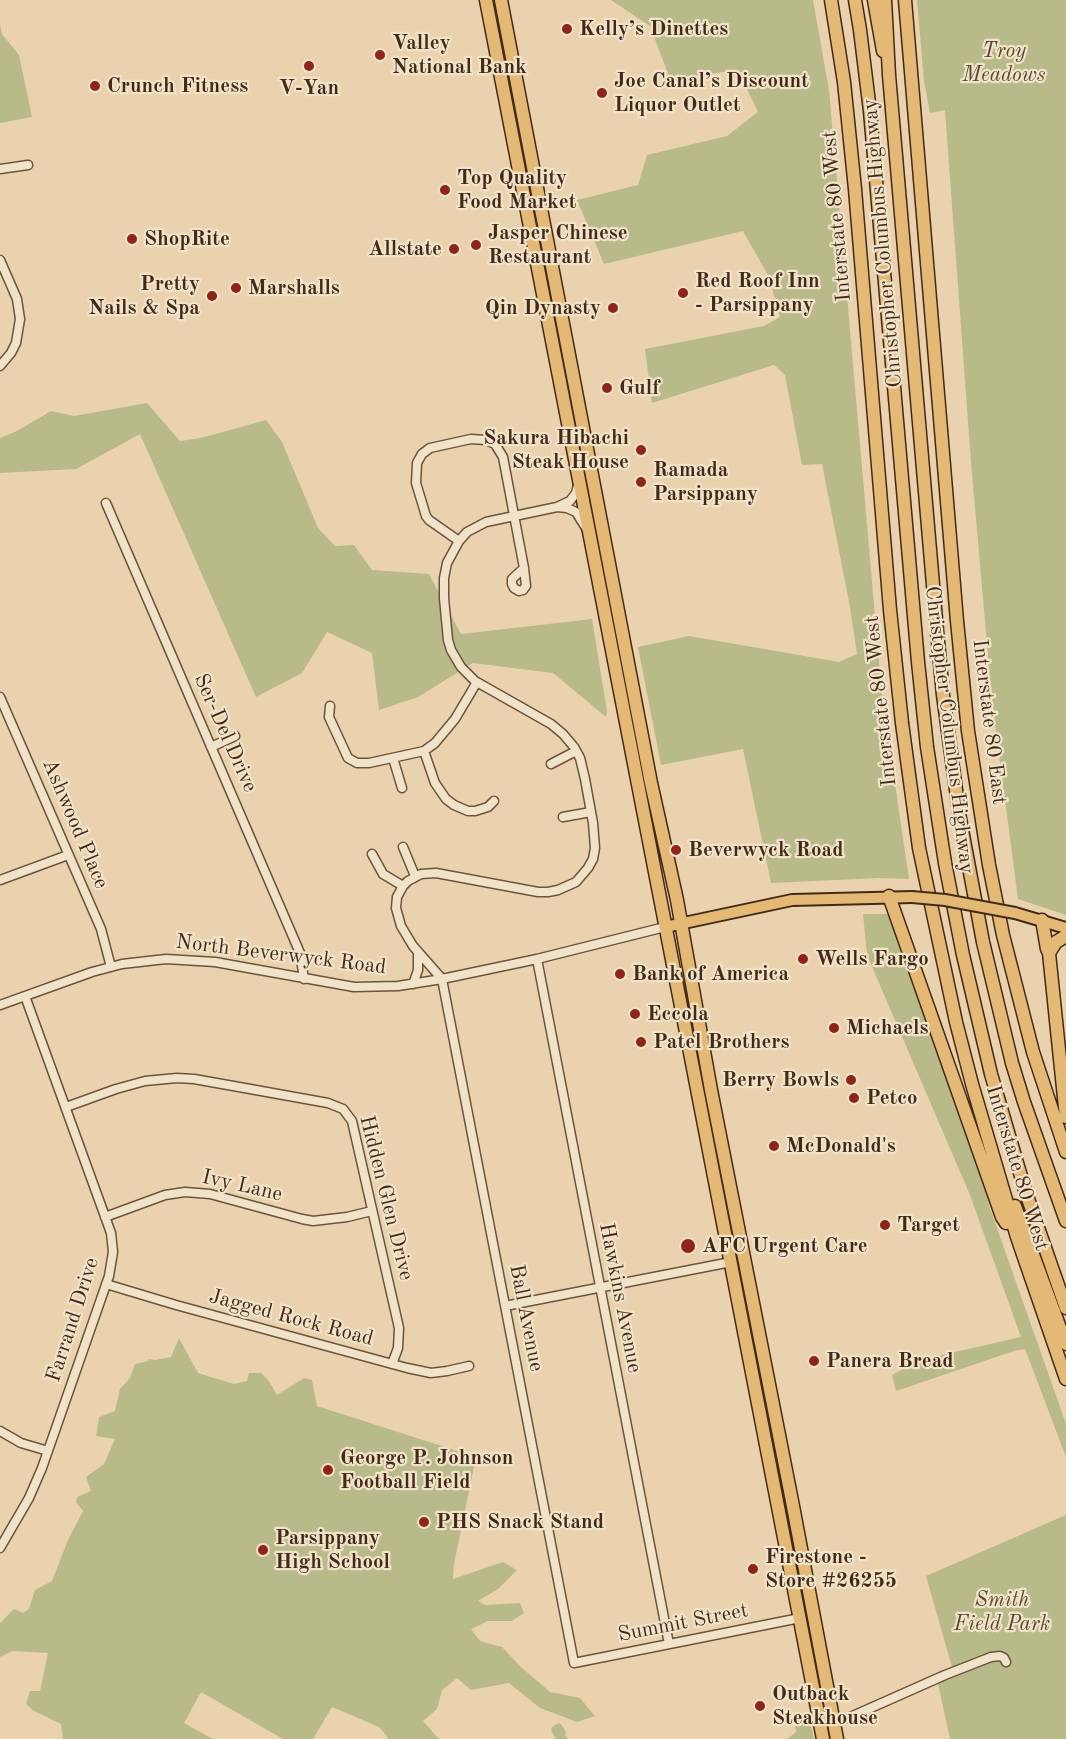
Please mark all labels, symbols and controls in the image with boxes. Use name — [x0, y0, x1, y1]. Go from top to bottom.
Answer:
place label: Kelly’s Dinettes — [579, 16, 728, 42]
marker: Kelly’s Dinettes — [560, 22, 574, 36]
place label: Valley National Bank — [392, 30, 527, 80]
park label: Troy Meadows — [962, 38, 1046, 88]
marker: Valley National Bank — [373, 48, 387, 62]
marker: V-Yan — [302, 59, 316, 73]
place label: Joe Canal’s Discount Liquor Outlet — [614, 68, 809, 118]
place label: Crunch Fitness — [107, 73, 248, 99]
place label: V-Yan — [279, 75, 339, 101]
marker: Crunch Fitness — [88, 79, 102, 93]
marker: Joe Canal’s Discount Liquor Outlet — [595, 86, 609, 100]
street label: Christopher Columbus Highway — [858, 98, 908, 388]
street label: Interstate 80 West — [817, 129, 857, 303]
place label: Top Quality Food Market — [457, 165, 576, 215]
marker: Top Quality Food Market — [438, 183, 452, 197]
place label: Jasper Chinese Restaurant — [488, 220, 628, 270]
place label: ShopRite — [144, 226, 230, 252]
marker: ShopRite — [125, 232, 139, 246]
place label: Allstate — [368, 236, 442, 262]
marker: Jasper Chinese Restaurant — [469, 238, 483, 252]
marker: Allstate — [447, 242, 461, 256]
place label: Red Roof Inn - Parsippany — [695, 268, 820, 318]
place label: Pretty Nails & Spa — [88, 271, 200, 321]
place label: Marshalls — [248, 275, 340, 301]
marker: Marshalls — [229, 281, 243, 295]
marker: Red Roof Inn - Parsippany — [676, 286, 690, 300]
marker: Pretty Nails & Spa — [205, 289, 219, 303]
place label: Qin Dynasty — [485, 295, 601, 321]
marker: Qin Dynasty — [606, 301, 620, 315]
place label: Gulf — [619, 375, 659, 401]
marker: Gulf — [600, 381, 614, 395]
place label: Sakura Hibachi Steak House — [483, 425, 629, 475]
marker: Sakura Hibachi Steak House — [634, 443, 648, 457]
place label: Ramada Parsippany — [653, 457, 758, 507]
marker: Ramada Parsippany — [634, 475, 648, 489]
street label: Christopher Columbus Highway — [919, 585, 979, 875]
street label: Interstate 80 West — [859, 614, 903, 788]
street label: Interstate 80 East — [966, 638, 1012, 806]
street label: Ser-Del Drive — [188, 670, 262, 796]
street label: Ashwood Place — [36, 755, 114, 893]
place label: Beverwyck Road — [688, 837, 843, 863]
marker: Beverwyck Road — [669, 843, 683, 857]
street label: North Beverwyck Road — [174, 930, 388, 980]
place label: Wells Fargo — [815, 946, 929, 972]
marker: Wells Fargo — [796, 952, 810, 966]
place label: Bank of America — [632, 961, 789, 987]
marker: Bank of America — [613, 967, 627, 981]
place label: Eccola — [647, 1001, 709, 1027]
marker: Eccola — [628, 1007, 642, 1021]
place label: Michaels — [846, 1015, 929, 1041]
marker: Michaels — [827, 1021, 841, 1035]
place label: Patel Brothers — [653, 1029, 789, 1055]
marker: Patel Brothers — [634, 1035, 648, 1049]
place label: Berry Bowls — [722, 1067, 839, 1093]
marker: Berry Bowls — [844, 1073, 858, 1087]
street label: Interstate 80 West — [980, 1082, 1054, 1254]
place label: Petco — [866, 1085, 918, 1111]
marker: Petco — [847, 1091, 861, 1105]
street label: Hidden Glen Drive — [353, 1113, 419, 1283]
place label: McDonald's — [786, 1133, 896, 1159]
marker: McDonald's — [767, 1139, 781, 1153]
street label: Ivy Lane — [199, 1165, 285, 1207]
place label: Target — [897, 1212, 960, 1238]
marker: Target — [878, 1218, 892, 1232]
street label: Hawkins Avenue — [593, 1221, 647, 1375]
place label: AFC Urgent Care — [702, 1233, 868, 1259]
marker: AFC Urgent Care — [679, 1237, 697, 1255]
street label: Farrand Drive — [41, 1255, 105, 1385]
street label: Ball Avenue — [503, 1262, 549, 1374]
street label: Jagged Rock Road — [206, 1284, 376, 1352]
place label: Panera Bread — [826, 1348, 954, 1374]
marker: Panera Bread — [807, 1354, 821, 1368]
place label: George P. Johnson Football Field — [340, 1445, 514, 1495]
marker: George P. Johnson Football Field — [321, 1463, 335, 1477]
place label: PHS Snack Stand — [436, 1509, 604, 1535]
marker: PHS Snack Stand — [417, 1515, 431, 1529]
place label: Parsippany High School — [275, 1525, 390, 1575]
marker: Parsippany High School — [256, 1543, 270, 1557]
place label: Firestone - Store #26255 — [765, 1544, 897, 1594]
marker: Firestone - Store #26255 — [746, 1562, 760, 1576]
park label: Smith Field Park — [954, 1587, 1050, 1637]
street label: Summit Street — [616, 1598, 750, 1648]
place label: Outback Steakhouse — [772, 1681, 878, 1731]
marker: Outback Steakhouse — [753, 1699, 767, 1713]

